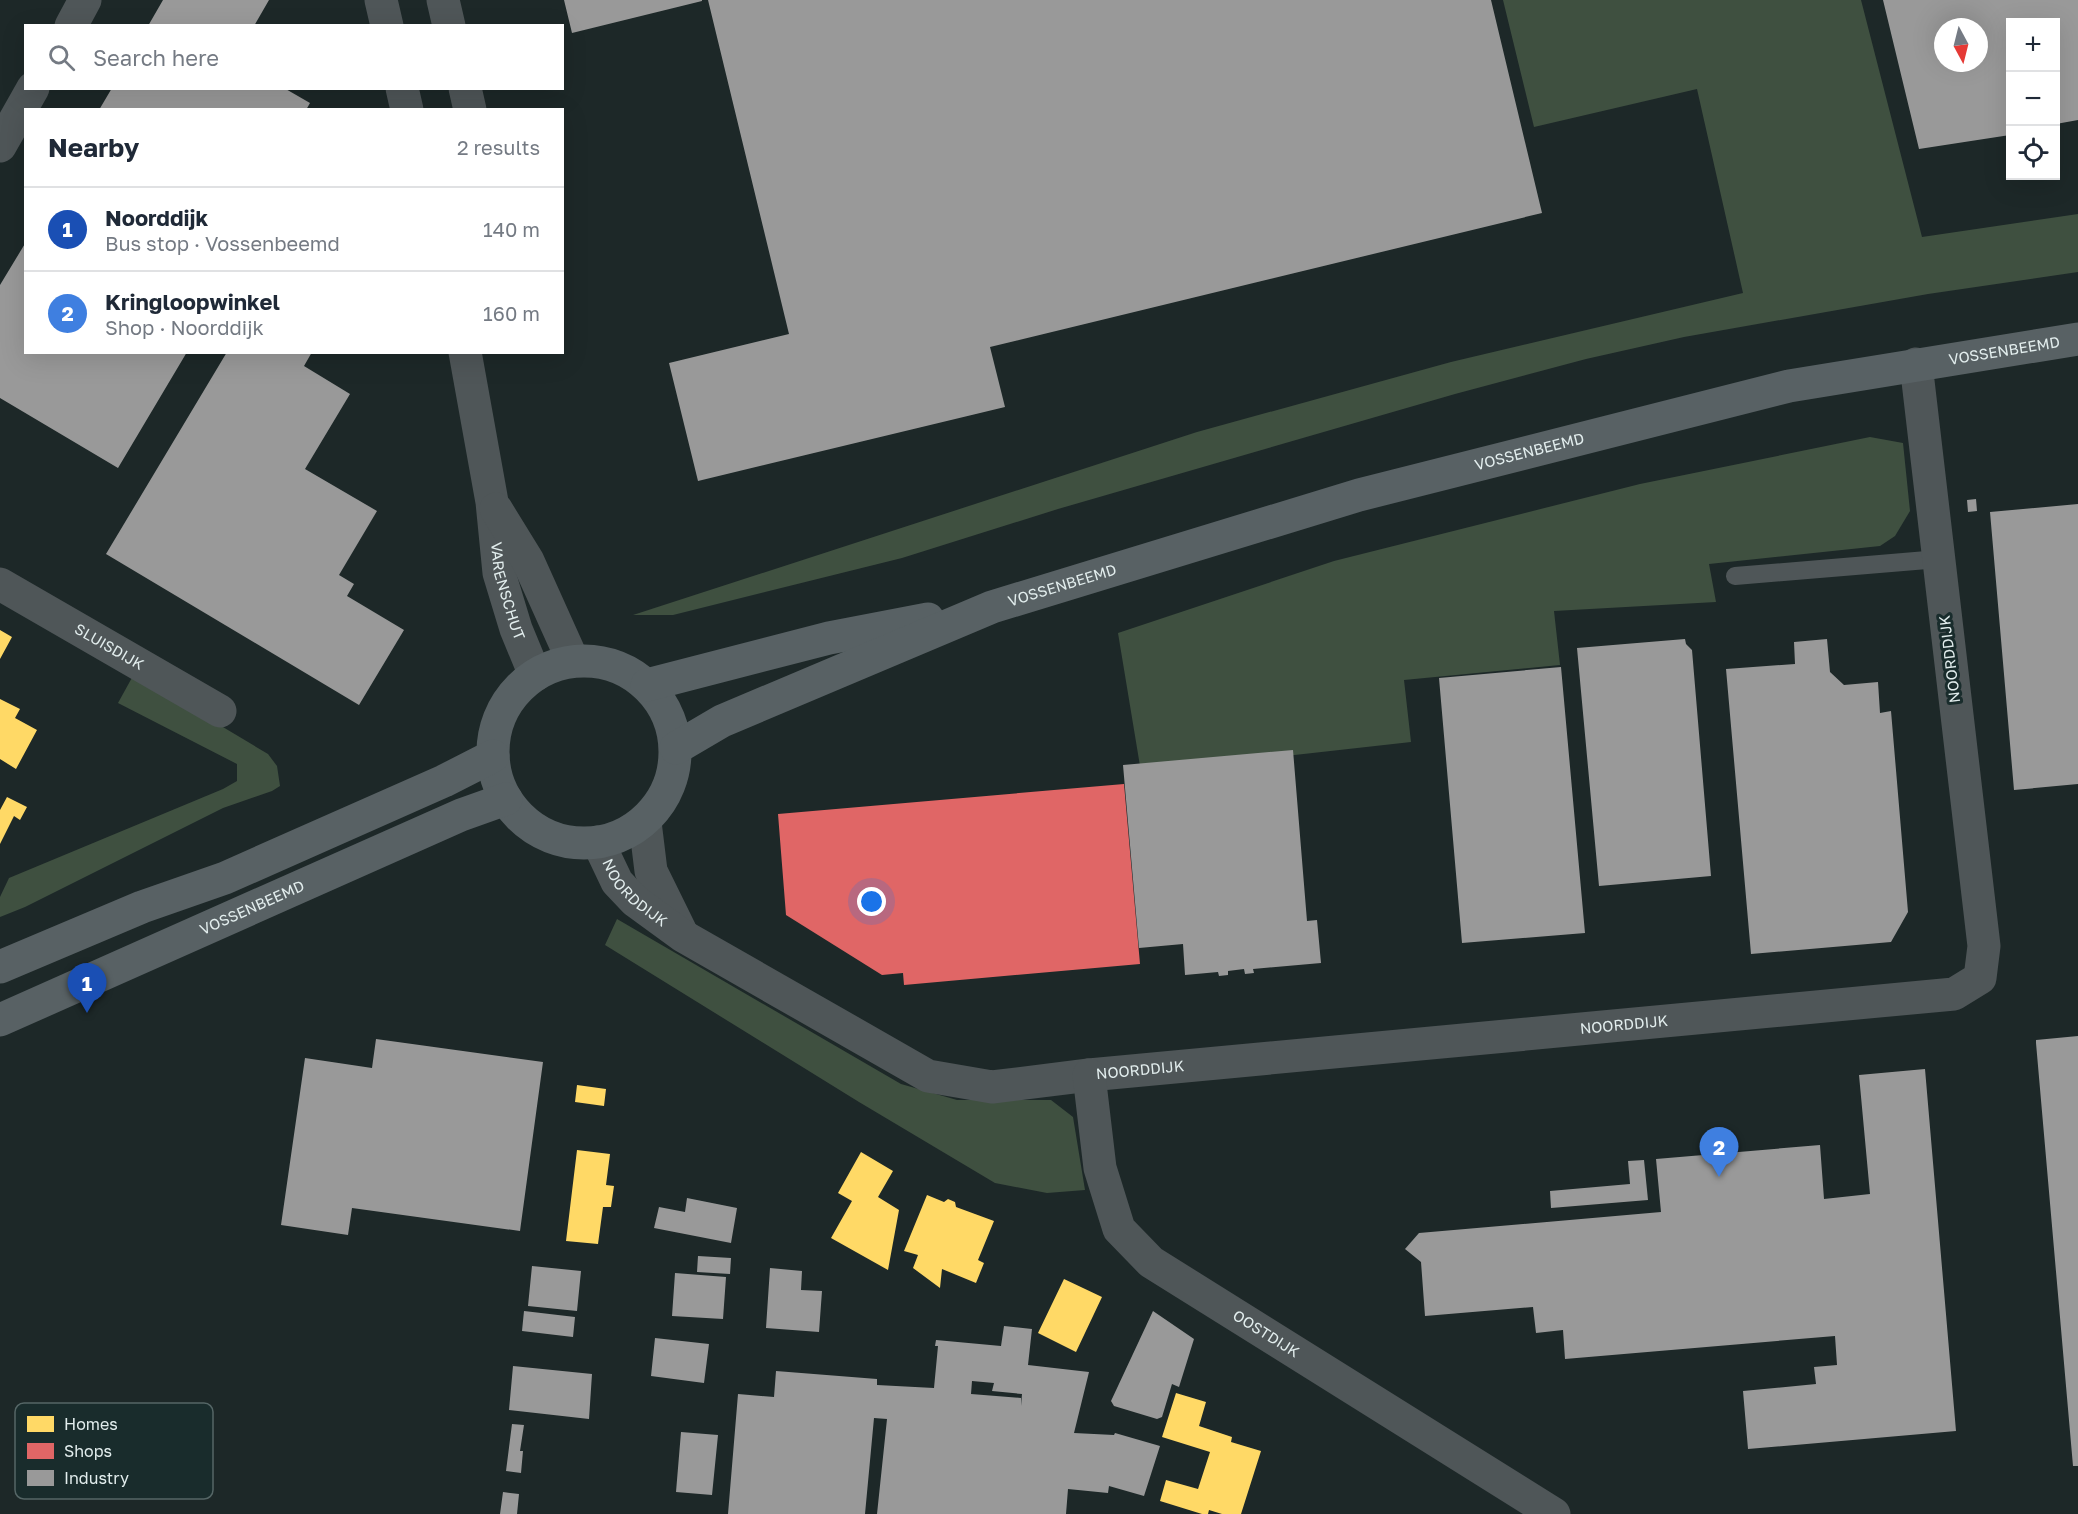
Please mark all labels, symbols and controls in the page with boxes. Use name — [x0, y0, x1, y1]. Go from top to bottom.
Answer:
north arrow — [1934, 18, 1988, 72]
map controls — [2006, 18, 2060, 180]
button: + — [2006, 18, 2060, 72]
search box — [24, 24, 564, 90]
icon: search — [45, 41, 78, 74]
text: Search here — [93, 44, 219, 71]
button: − — [2006, 72, 2060, 126]
button: locate — [2006, 126, 2060, 180]
text: Nearby — [48, 132, 139, 163]
text: 2 results — [457, 135, 540, 159]
text: Noorddijk — [105, 204, 208, 231]
text: 1 — [62, 217, 73, 241]
text: 140 m — [483, 217, 540, 241]
text: Bus stop · Vossenbeemd — [105, 231, 340, 255]
text: Kringloopwinkel — [105, 288, 280, 315]
text: 2 — [61, 301, 74, 325]
text: 160 m — [483, 301, 540, 325]
text: Shop · Noorddijk — [105, 315, 264, 339]
street label: VOSSENBEEMD — [1947, 332, 2061, 368]
street label: VOSSENBEEMD — [1473, 428, 1586, 473]
street label: VARENSCHUT — [488, 541, 530, 642]
street label: VOSSENBEEMD — [1006, 560, 1118, 610]
street label: NOORDDIJK — [1935, 614, 1963, 704]
street label: SLUISDIJK — [72, 619, 147, 673]
street label: NOORDDIJK — [599, 856, 671, 930]
street label: VOSSENBEEMD — [197, 876, 307, 938]
your location — [857, 887, 886, 916]
pin: 1 — [68, 964, 106, 1013]
street label: NOORDDIJK — [1579, 1011, 1669, 1037]
street label: NOORDDIJK — [1095, 1056, 1185, 1082]
pin: 2 — [1700, 1128, 1738, 1177]
street label: OOSTDIJK — [1230, 1306, 1303, 1360]
legend — [15, 1403, 213, 1499]
text: Homes — [64, 1414, 118, 1434]
text: Shops — [64, 1441, 112, 1461]
text: Industry — [64, 1468, 129, 1488]

